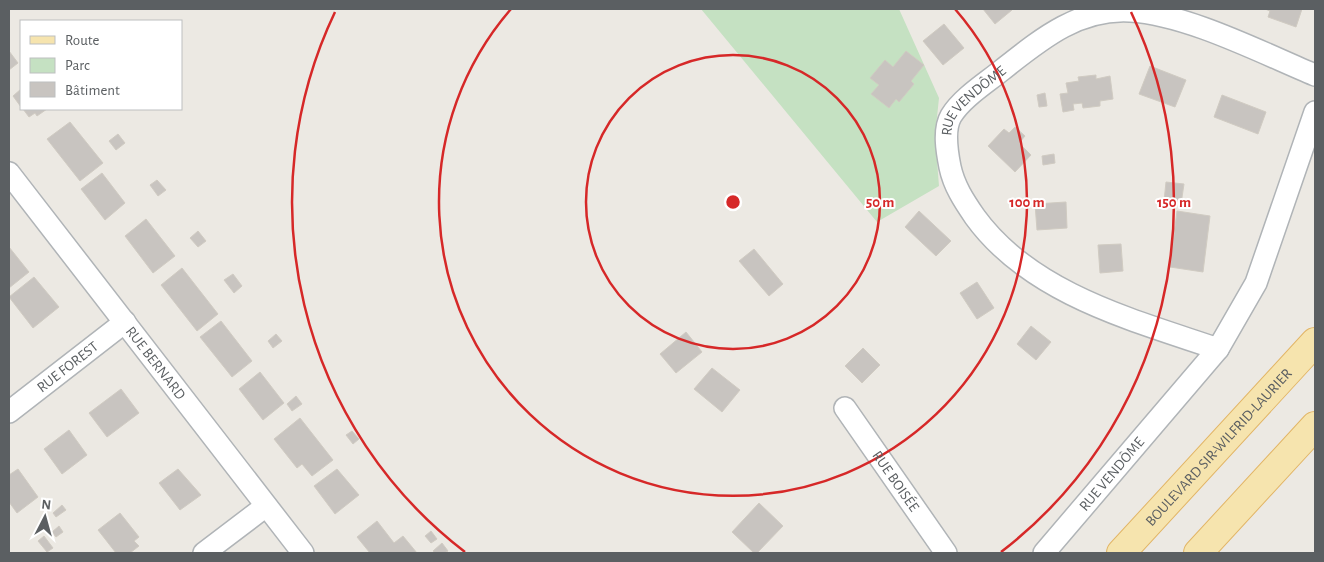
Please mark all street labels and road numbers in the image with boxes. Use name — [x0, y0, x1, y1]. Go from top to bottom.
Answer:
street label: RUE VENDÔME — [939, 63, 1009, 136]
street label: RUE BERNARD — [123, 324, 188, 403]
street label: RUE FOREST — [34, 338, 102, 395]
street label: BOULEVARD SIR-WILFRID-LAURIER — [1143, 366, 1295, 529]
street label: RUE VENDÔME — [1077, 435, 1147, 514]
street label: RUE BOISÉE — [869, 448, 922, 514]

